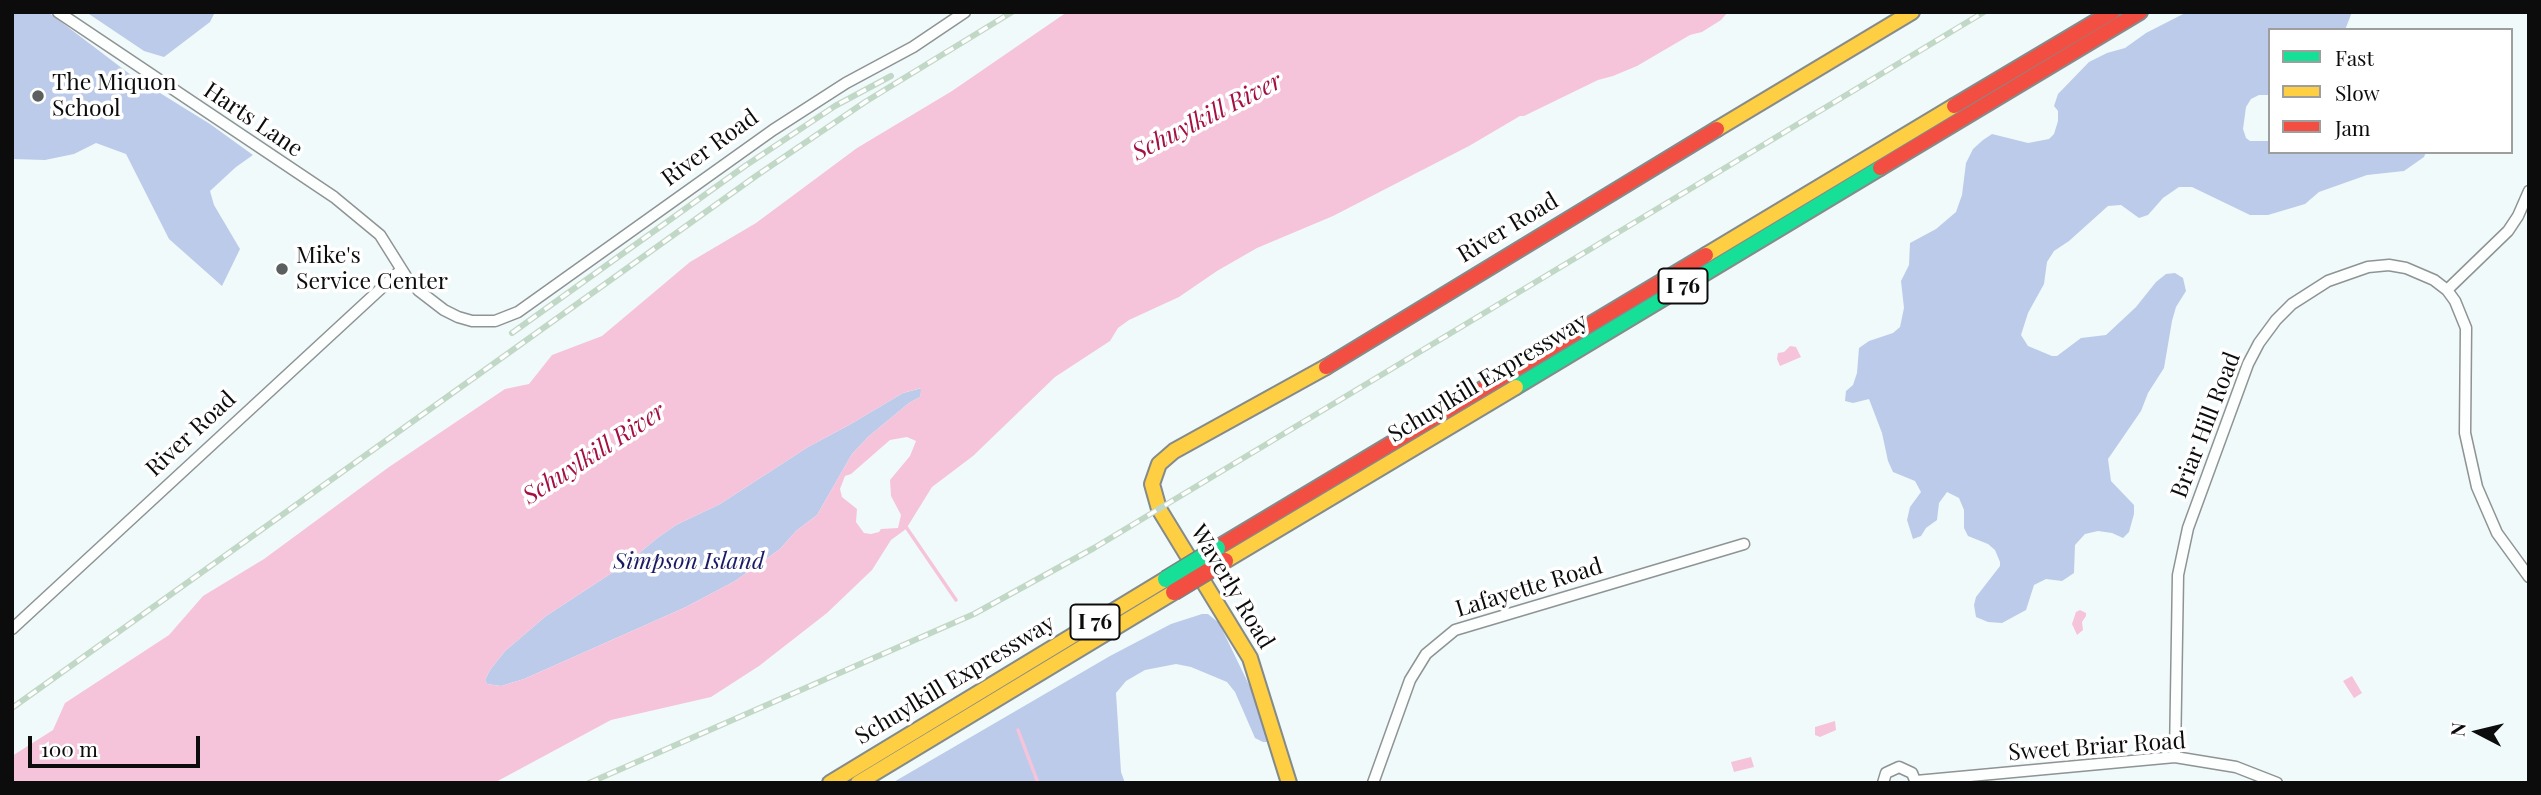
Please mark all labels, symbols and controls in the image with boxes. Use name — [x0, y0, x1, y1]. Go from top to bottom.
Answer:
legend — [2268, 28, 2513, 154]
text: Fast — [2335, 43, 2374, 71]
water label: Schuylkill River — [1127, 67, 1287, 167]
place label: The Miquon School — [52, 69, 176, 123]
street label: Harts Lane — [198, 77, 308, 163]
text: Slow — [2335, 78, 2380, 106]
marker: The Miquon School — [30, 88, 46, 104]
street label: River Road — [656, 104, 764, 192]
text: Jam — [2335, 113, 2371, 141]
street label: River Road — [1453, 187, 1563, 269]
place label: Mike's Service Center — [296, 242, 448, 296]
marker: Mike's Service Center — [274, 261, 290, 277]
road number: I 76 — [1658, 268, 1708, 304]
street label: Schuylkill Expressway — [1383, 307, 1593, 449]
street label: Briar Hill Road — [2166, 348, 2246, 502]
street label: River Road — [140, 386, 242, 482]
water label: Schuylkill River — [517, 397, 671, 511]
street label: Waverly Road — [1184, 520, 1280, 654]
park label: Simpson Island — [614, 548, 764, 576]
street label: Lafayette Road — [1452, 553, 1606, 623]
road number: I 76 — [1070, 604, 1120, 640]
street label: Schuylkill Expressway — [850, 609, 1060, 751]
north arrow — [2443, 697, 2513, 767]
text: N — [2443, 721, 2471, 738]
scale bar — [32, 722, 203, 766]
street label: Sweet Briar Road — [2007, 727, 2187, 767]
text: 100 m — [41, 734, 98, 762]

